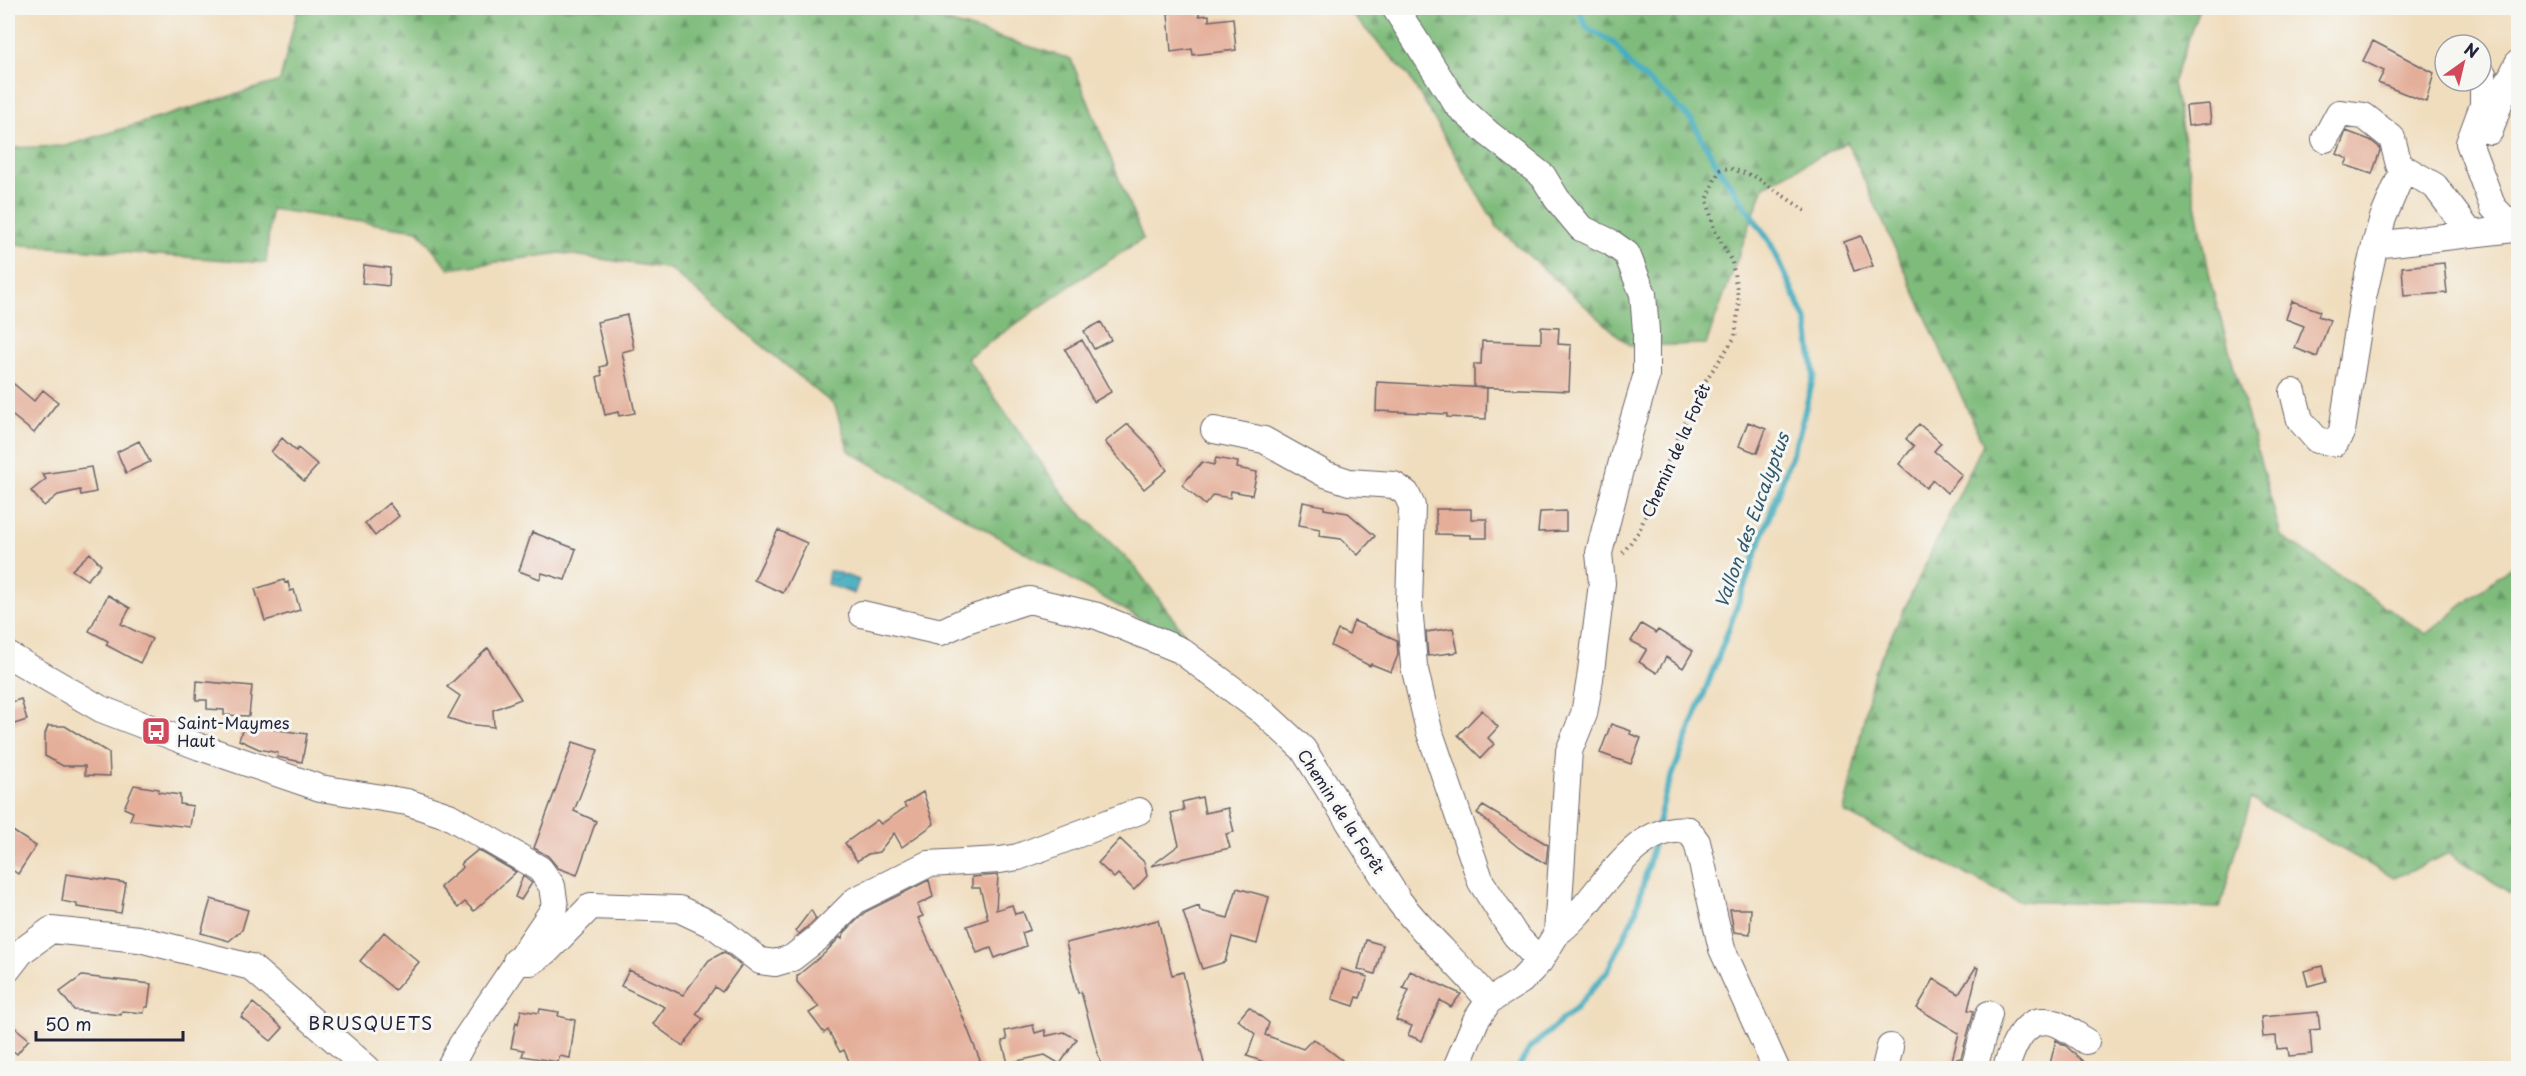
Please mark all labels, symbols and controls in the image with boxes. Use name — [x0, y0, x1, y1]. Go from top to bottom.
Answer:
north arrow — [2433, 33, 2493, 93]
text: N — [2460, 36, 2484, 63]
street label: Chemin de la Forêt — [1635, 379, 1716, 521]
water label: Vallon des Eucalyptus — [1707, 427, 1796, 611]
place label: Saint-Maymes Haut — [177, 710, 289, 752]
bus stop icon: Saint-Maymes Haut — [140, 715, 172, 747]
street label: Chemin de la Forêt — [1293, 744, 1392, 878]
scale bar — [36, 1004, 183, 1042]
district label: BRUSQUETS — [308, 1009, 434, 1036]
text: 50 m — [45, 1010, 92, 1037]

